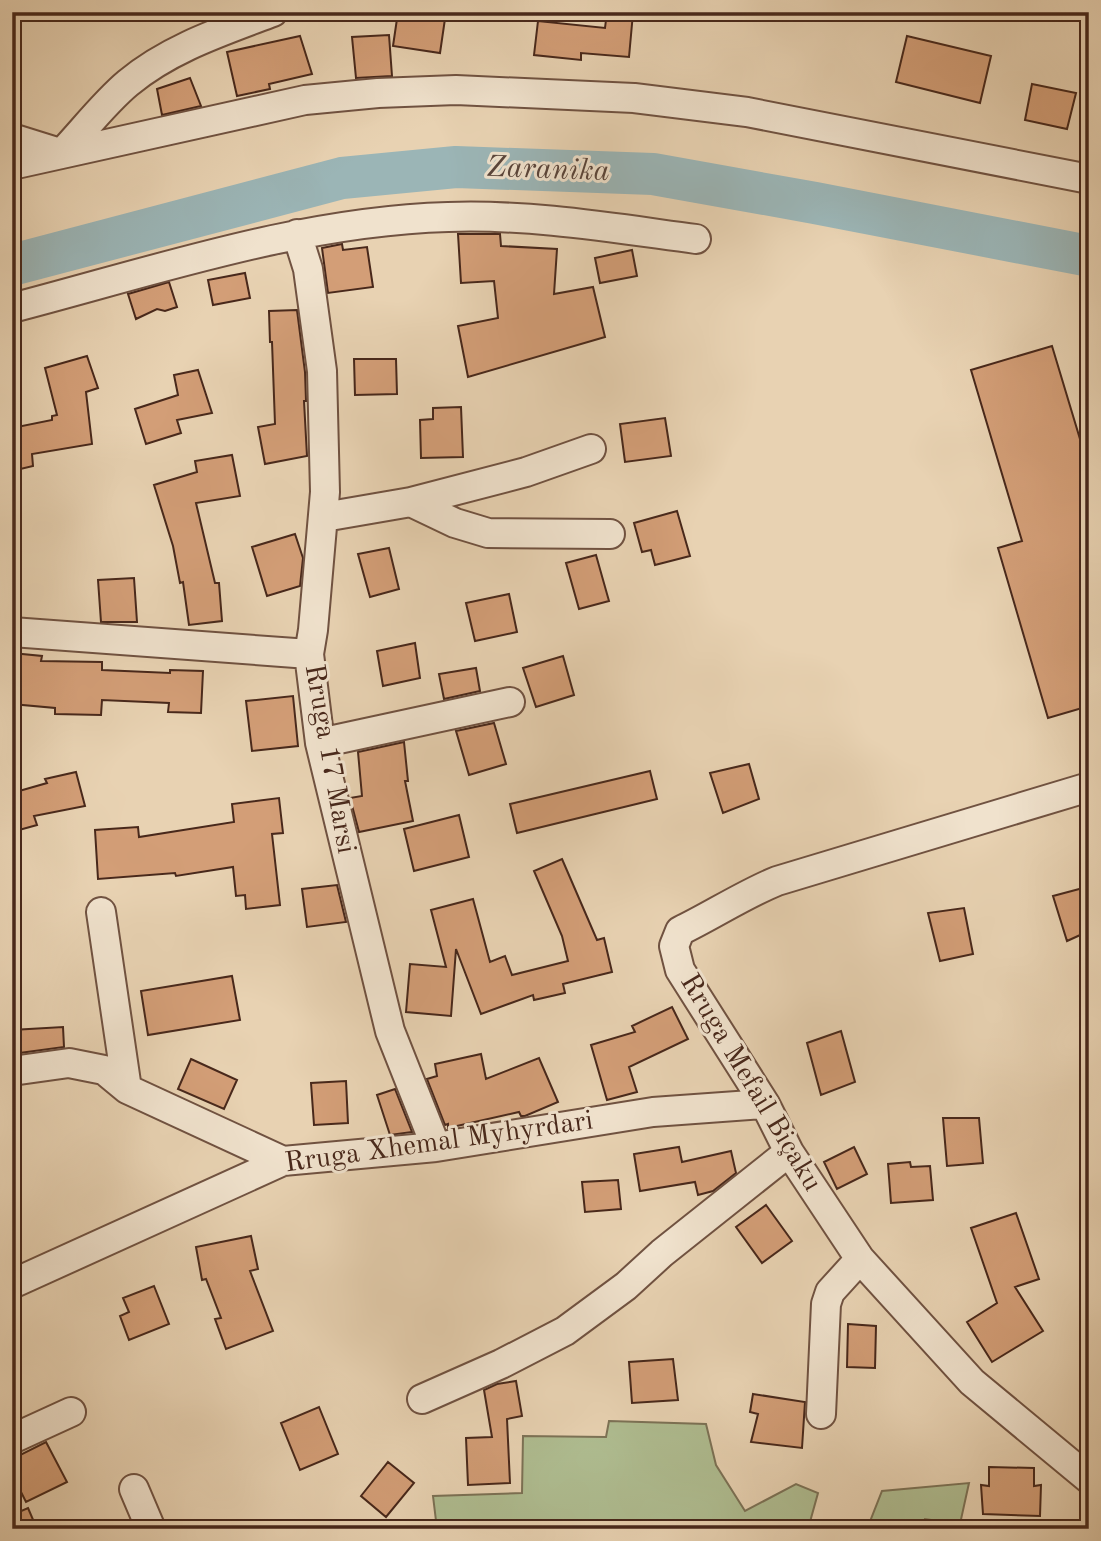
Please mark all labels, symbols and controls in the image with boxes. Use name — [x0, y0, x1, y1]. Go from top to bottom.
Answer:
water label: Zaranika — [486, 153, 610, 187]
street label: Rruga 17 Marsi — [299, 662, 359, 856]
street label: Rruga Mefail Biçaku — [674, 969, 826, 1197]
street label: Rruga Xhemal Myhyrdari — [283, 1107, 595, 1179]

